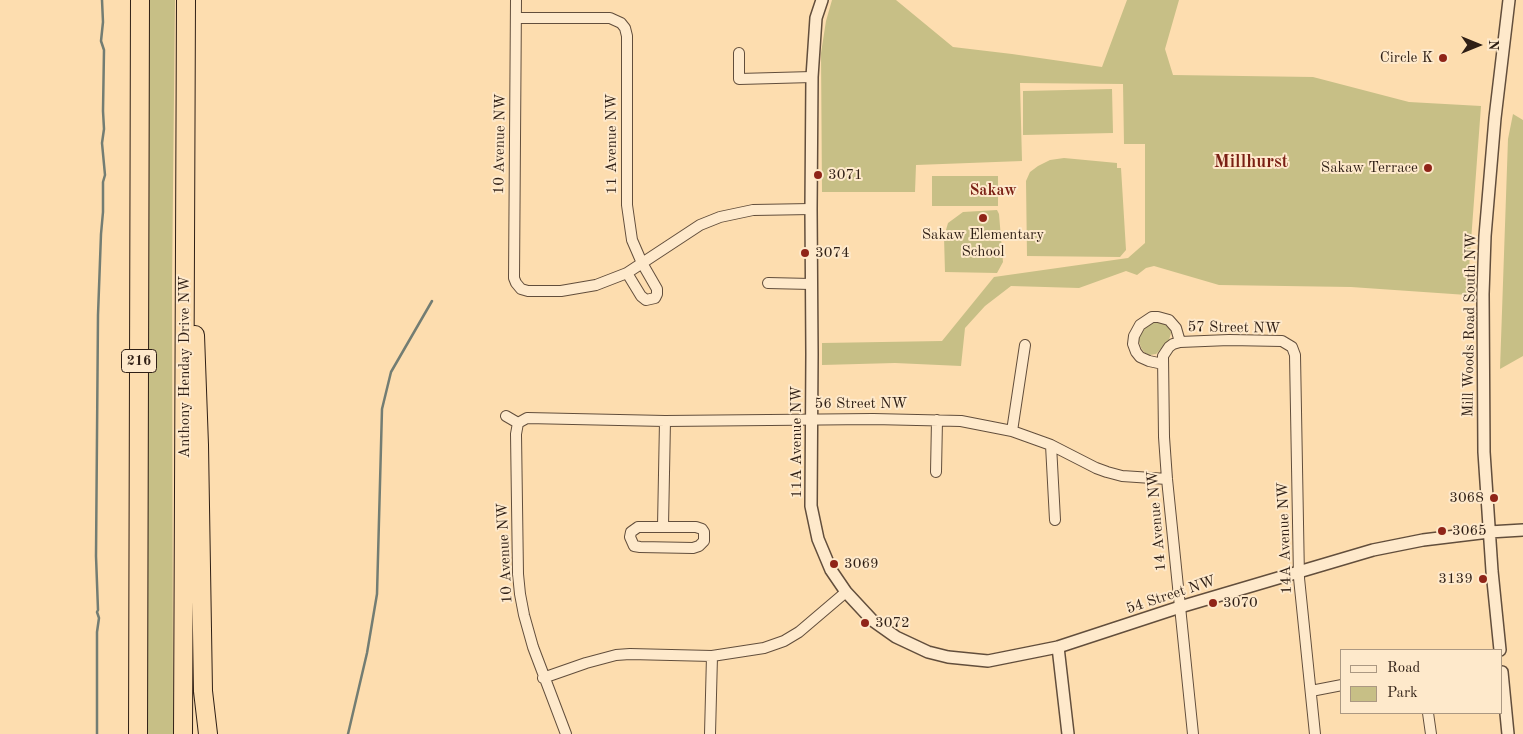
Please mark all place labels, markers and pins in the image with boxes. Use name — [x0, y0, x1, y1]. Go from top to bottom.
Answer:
place label: Circle K — [1380, 49, 1433, 67]
marker: Circle K — [1437, 52, 1449, 64]
place label: Sakaw Terrace — [1321, 159, 1418, 177]
marker: Sakaw Terrace — [1422, 162, 1434, 174]
place label: 3071 — [828, 166, 863, 184]
marker: 3071 — [812, 169, 824, 181]
marker: Sakaw Elementary School — [977, 212, 989, 224]
place label: Sakaw Elementary School — [922, 226, 1044, 261]
place label: 3074 — [815, 244, 850, 262]
marker: 3074 — [799, 247, 811, 259]
place label: 3068 — [1449, 489, 1484, 507]
marker: 3068 — [1488, 492, 1500, 504]
place label: 3065 — [1452, 522, 1487, 540]
marker: 3065 — [1436, 525, 1448, 537]
place label: 3069 — [844, 555, 879, 573]
marker: 3069 — [828, 558, 840, 570]
place label: 3139 — [1438, 570, 1473, 588]
marker: 3139 — [1477, 573, 1489, 585]
place label: 3070 — [1223, 594, 1258, 612]
marker: 3070 — [1207, 597, 1219, 609]
place label: 3072 — [875, 614, 910, 632]
marker: 3072 — [859, 617, 871, 629]

